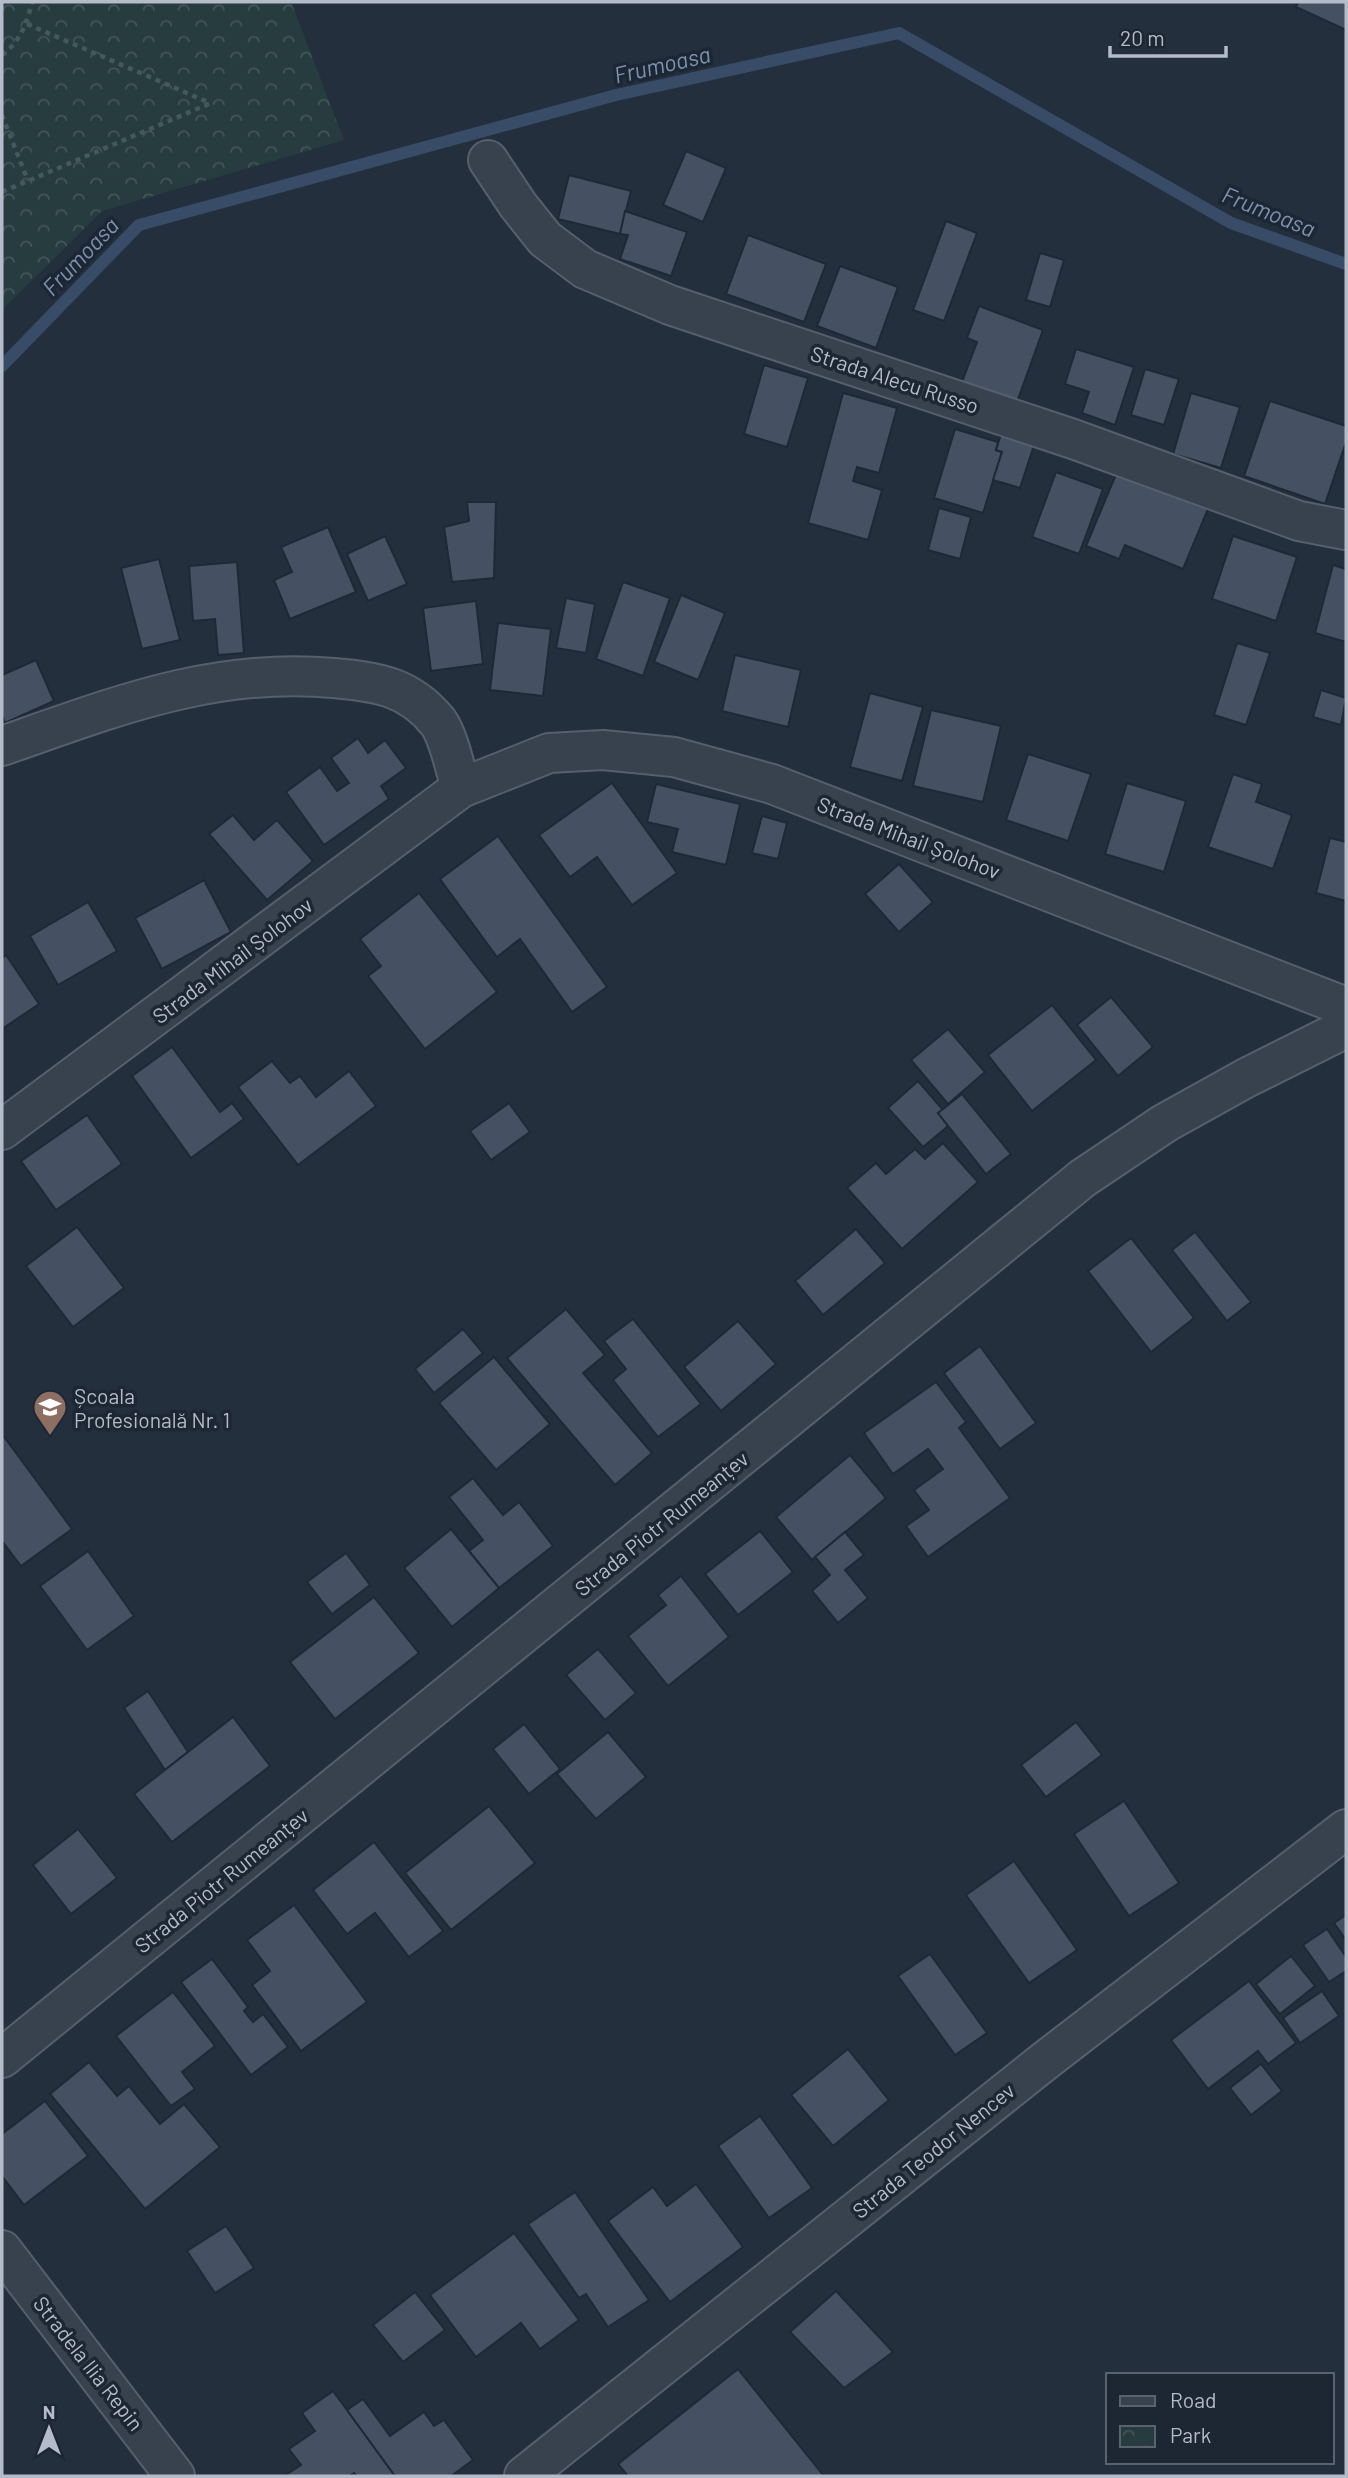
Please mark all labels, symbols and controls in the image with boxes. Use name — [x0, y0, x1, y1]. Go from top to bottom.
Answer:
scale bar — [1110, 14, 1226, 58]
text: 20 m — [1120, 25, 1165, 50]
water label: Frumoasa — [611, 39, 713, 89]
water label: Frumoasa — [1218, 180, 1320, 242]
water label: Frumoasa — [36, 211, 124, 301]
street label: Strada Alecu Russo — [808, 340, 982, 418]
street label: Strada Mihail Șolohov — [814, 791, 1004, 883]
street label: Strada Mihail Șolohov — [147, 892, 317, 1028]
place label: Școala Profesională Nr. 1 — [74, 1383, 230, 1432]
school or university icon: Școala Profesională Nr. 1 — [31, 1388, 69, 1437]
street label: Strada Piotr Rumeanțev — [569, 1445, 753, 1601]
street label: Strada Piotr Rumeanțev — [129, 1802, 313, 1958]
street label: Strada Teodor Nencev — [847, 2077, 1019, 2223]
street label: Stradela Ilia Repin — [29, 2291, 149, 2435]
legend — [1106, 2373, 1334, 2464]
text: Road — [1170, 2387, 1216, 2412]
north arrow — [14, 2394, 84, 2464]
text: N — [43, 2400, 55, 2423]
text: Park — [1170, 2422, 1211, 2447]

